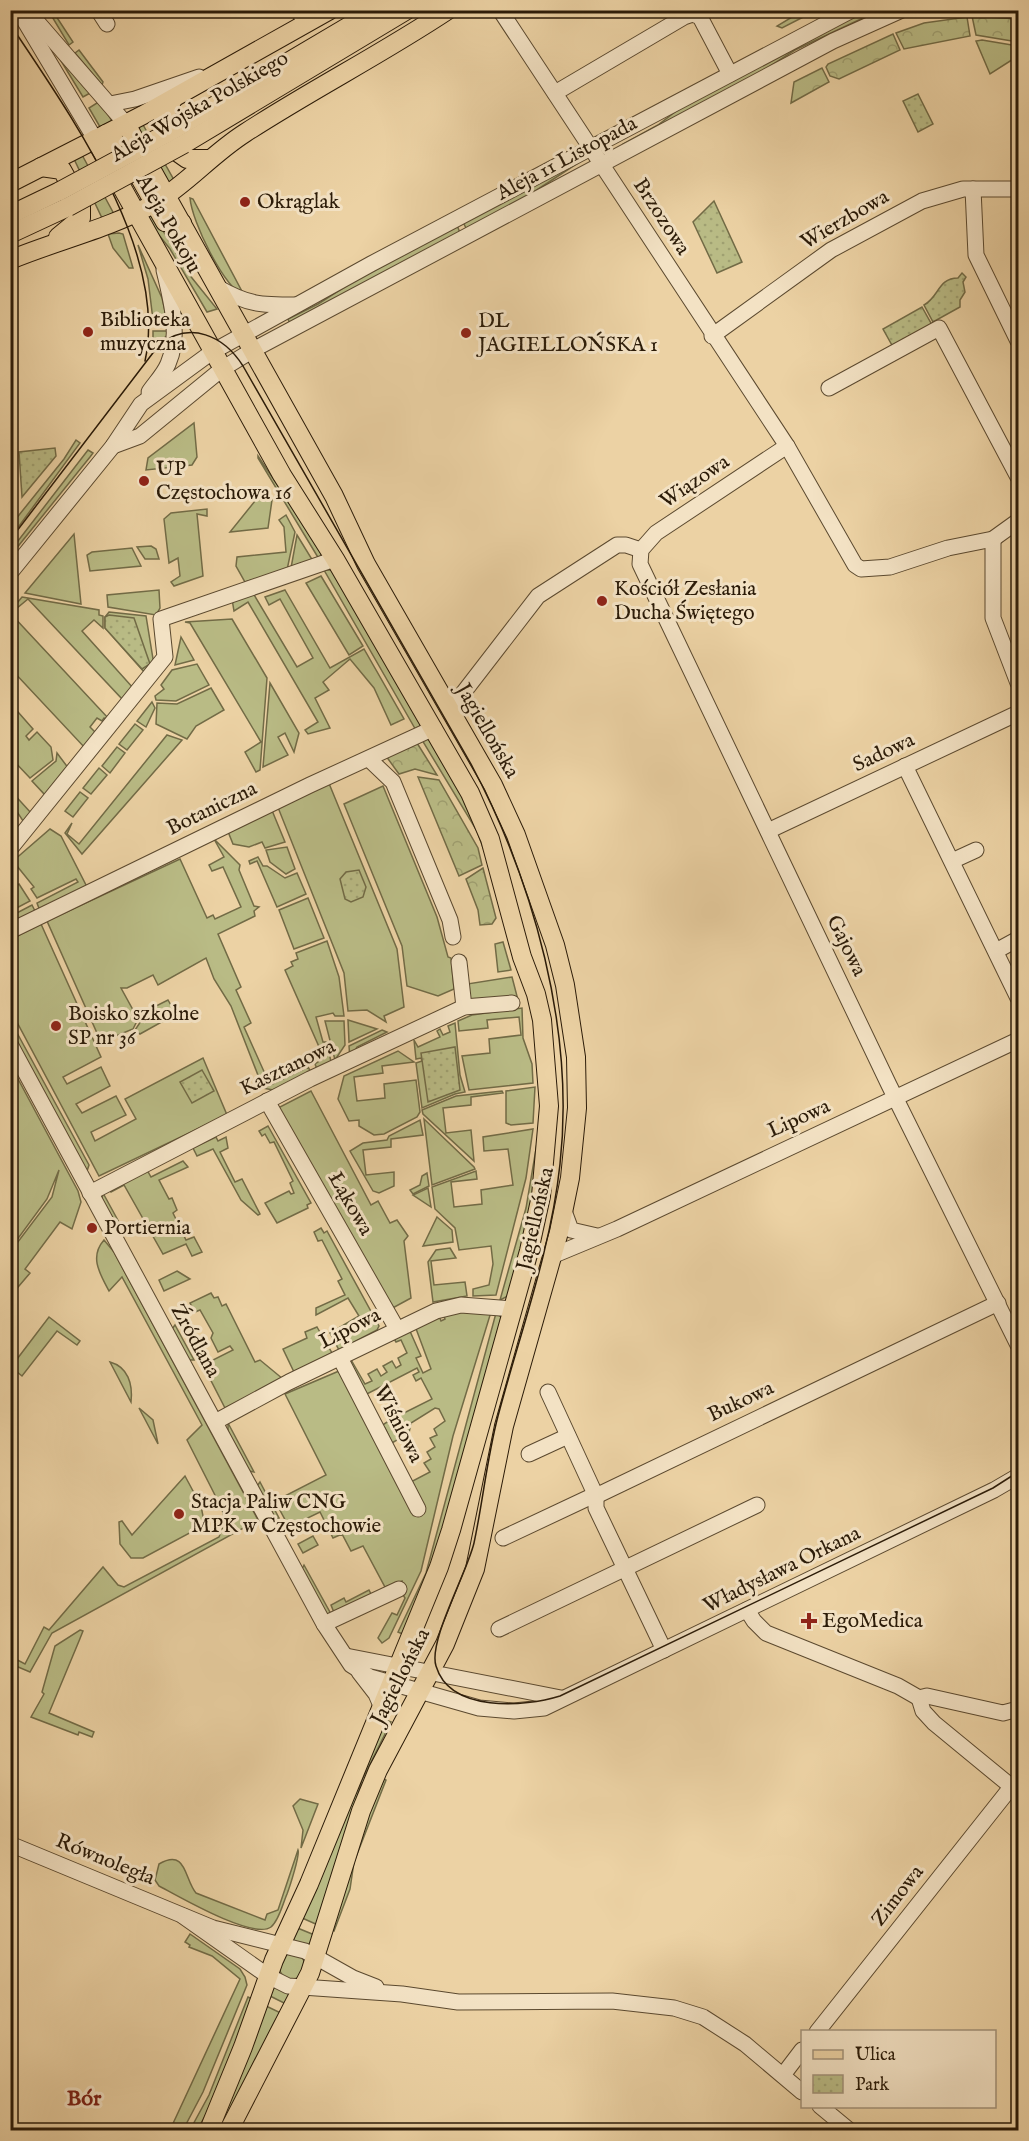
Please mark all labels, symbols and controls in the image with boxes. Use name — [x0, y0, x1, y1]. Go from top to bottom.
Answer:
street label: Aleja Wojska Polskiego — [105, 45, 294, 169]
street label: Aleja 11 Listopada — [491, 110, 643, 208]
street label: Aleja Pokoju — [128, 169, 207, 278]
street label: Brzozowa — [626, 173, 696, 261]
street label: Wierzbowa — [796, 183, 895, 256]
place label: Okrąglak — [257, 189, 341, 216]
marker: Okrąglak — [238, 195, 252, 209]
place label: Biblioteka muzyczna — [100, 307, 191, 358]
place label: DL JAGIELLOŃSKA 1 — [476, 308, 658, 359]
marker: Biblioteka muzyczna — [81, 325, 95, 339]
marker: DL JAGIELLOŃSKA 1 — [459, 326, 473, 340]
street label: Wiązowa — [655, 448, 736, 515]
place label: UP Częstochowa 16 — [156, 456, 293, 507]
marker: UP Częstochowa 16 — [137, 474, 151, 488]
place label: Kościół Zesłania Ducha Świętego — [614, 576, 757, 627]
marker: Kościół Zesłania Ducha Świętego — [595, 594, 609, 608]
street label: Jagiellońska — [448, 677, 525, 784]
street label: Sadowa — [849, 727, 920, 779]
street label: Botaniczna — [162, 775, 262, 842]
street label: Gajowa — [820, 911, 873, 982]
place label: Boisko szkolne SP nr 36 — [68, 1001, 199, 1052]
marker: Boisko szkolne SP nr 36 — [49, 1019, 63, 1033]
street label: Kasztanowa — [236, 1033, 341, 1103]
street label: Lipowa — [763, 1093, 835, 1145]
street label: Jagiellońska — [511, 1164, 561, 1275]
street label: Łąkowa — [321, 1167, 379, 1241]
place label: Portiernia — [104, 1215, 192, 1242]
marker: Portiernia — [85, 1221, 99, 1235]
street label: Źródlana — [164, 1299, 228, 1383]
street label: Lipowa — [315, 1302, 386, 1356]
street label: Bukowa — [704, 1375, 779, 1429]
street label: Wiśniowa — [367, 1381, 429, 1468]
place label: Stacja Paliw CNG MPK w Częstochowie — [191, 1489, 382, 1540]
marker: Stacja Paliw CNG MPK w Częstochowie — [172, 1507, 186, 1521]
street label: Władysława Orkana — [699, 1520, 866, 1620]
place label: EgoMedica — [822, 1608, 924, 1635]
marker: EgoMedica — [800, 1612, 818, 1630]
street label: Jagiellońska — [364, 1623, 437, 1732]
street label: Równoległa — [51, 1828, 159, 1892]
street label: Zimowa — [866, 1859, 931, 1932]
legend — [801, 2030, 996, 2108]
text: Ulica — [855, 2044, 896, 2067]
text: Park — [855, 2074, 890, 2097]
district label: Bór — [67, 2085, 102, 2113]

